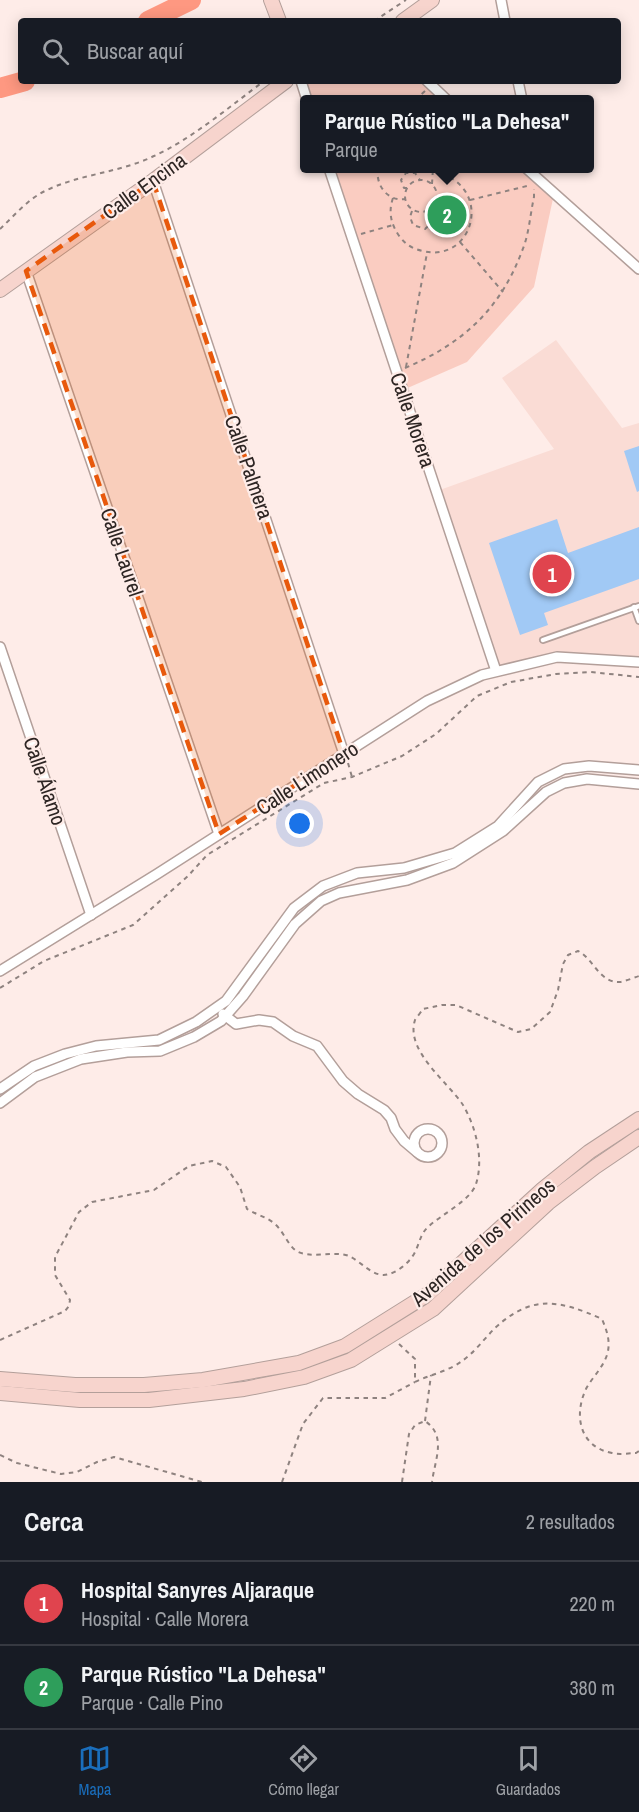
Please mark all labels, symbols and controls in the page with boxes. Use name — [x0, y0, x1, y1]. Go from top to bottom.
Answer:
search box — [18, 18, 621, 84]
icon: search — [39, 35, 72, 68]
text: Buscar aquí — [87, 36, 183, 66]
popup — [300, 95, 594, 173]
text: Parque Rústico "La Dehesa" — [325, 106, 569, 136]
text: Parque — [325, 136, 378, 163]
street label: Calle Encina — [96, 145, 192, 226]
pin: 2 — [428, 192, 466, 238]
street label: Calle Morera — [383, 369, 443, 472]
street label: Calle Palmera — [218, 411, 280, 523]
street label: Calle Laurel — [93, 504, 151, 600]
pin: 1 — [532, 552, 572, 596]
street label: Calle Álamo — [16, 733, 74, 829]
street label: Calle Limonero — [250, 734, 364, 822]
your location — [285, 809, 314, 838]
street label: Avenida de los Pirineos — [404, 1171, 561, 1313]
text: Cerca — [24, 1504, 83, 1539]
text: 2 resultados — [526, 1508, 615, 1535]
text: Hospital Sanyres Aljaraque — [81, 1575, 314, 1605]
text: 1 — [39, 1590, 48, 1617]
text: 220 m — [569, 1590, 615, 1617]
text: Hospital · Calle Morera — [81, 1605, 249, 1632]
text: Parque Rústico "La Dehesa" — [81, 1659, 326, 1689]
text: 2 — [39, 1674, 48, 1701]
text: 380 m — [569, 1674, 615, 1701]
text: Parque · Calle Pino — [81, 1689, 223, 1716]
tab: Mapa — [78, 1742, 111, 1800]
tab: Cómo llegar — [268, 1742, 339, 1800]
tab: Guardados — [496, 1742, 561, 1800]

